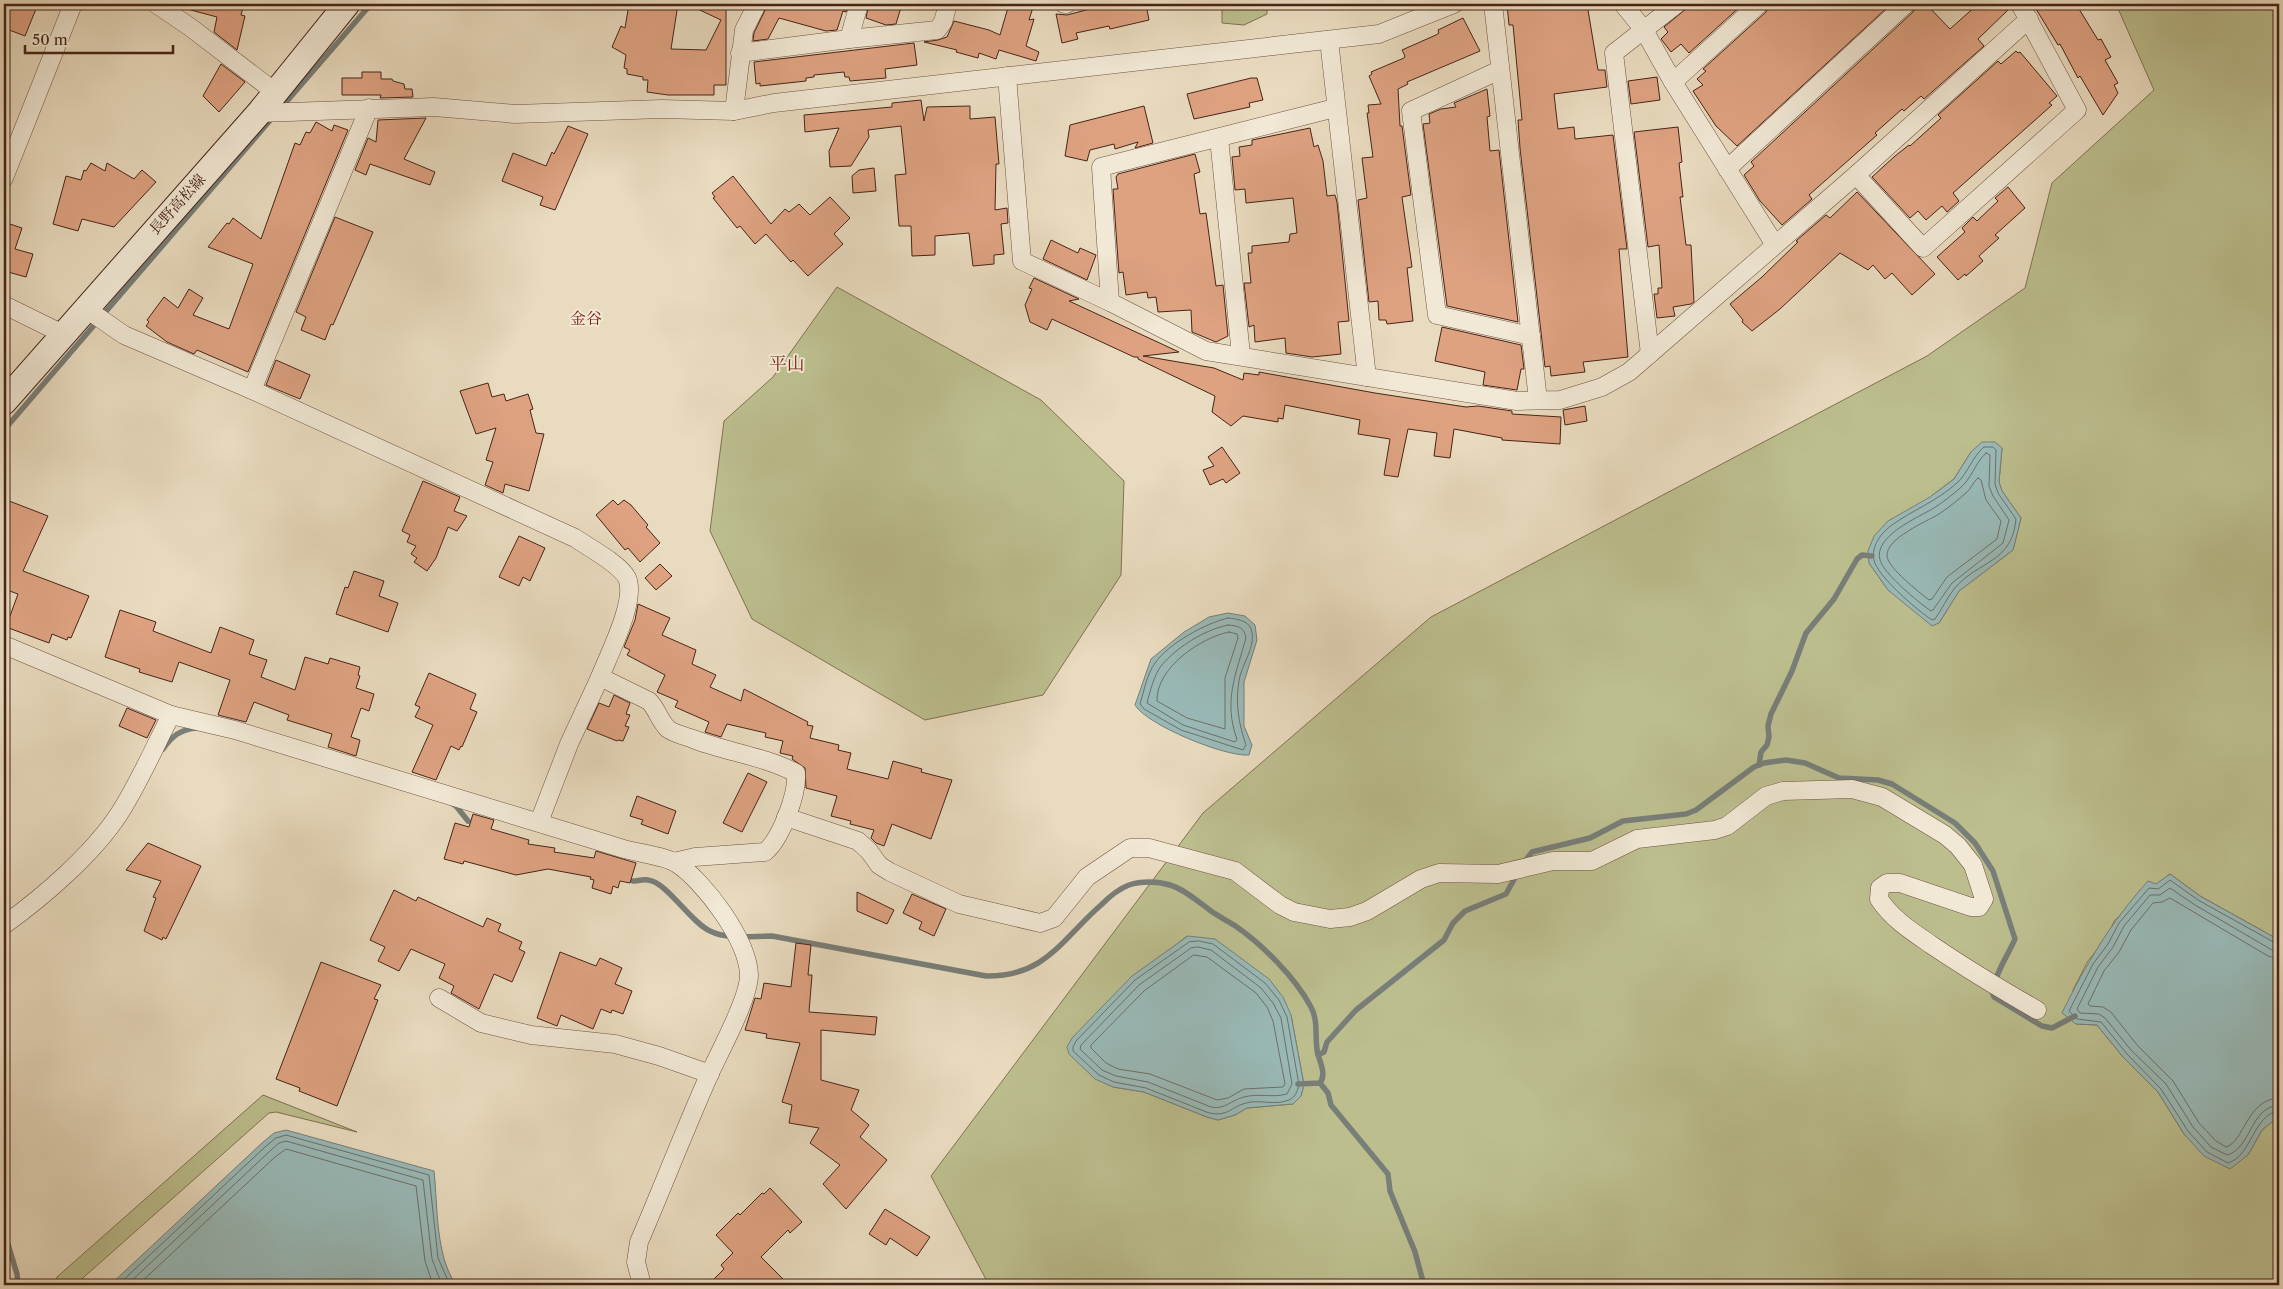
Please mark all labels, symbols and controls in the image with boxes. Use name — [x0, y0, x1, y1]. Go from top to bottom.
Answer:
scale bar — [25, 22, 172, 54]
text: 50 m — [32, 30, 68, 49]
street label: 長野高松線 — [145, 170, 209, 238]
district label: 金谷 — [570, 308, 602, 328]
district label: 平山 — [769, 353, 805, 375]

